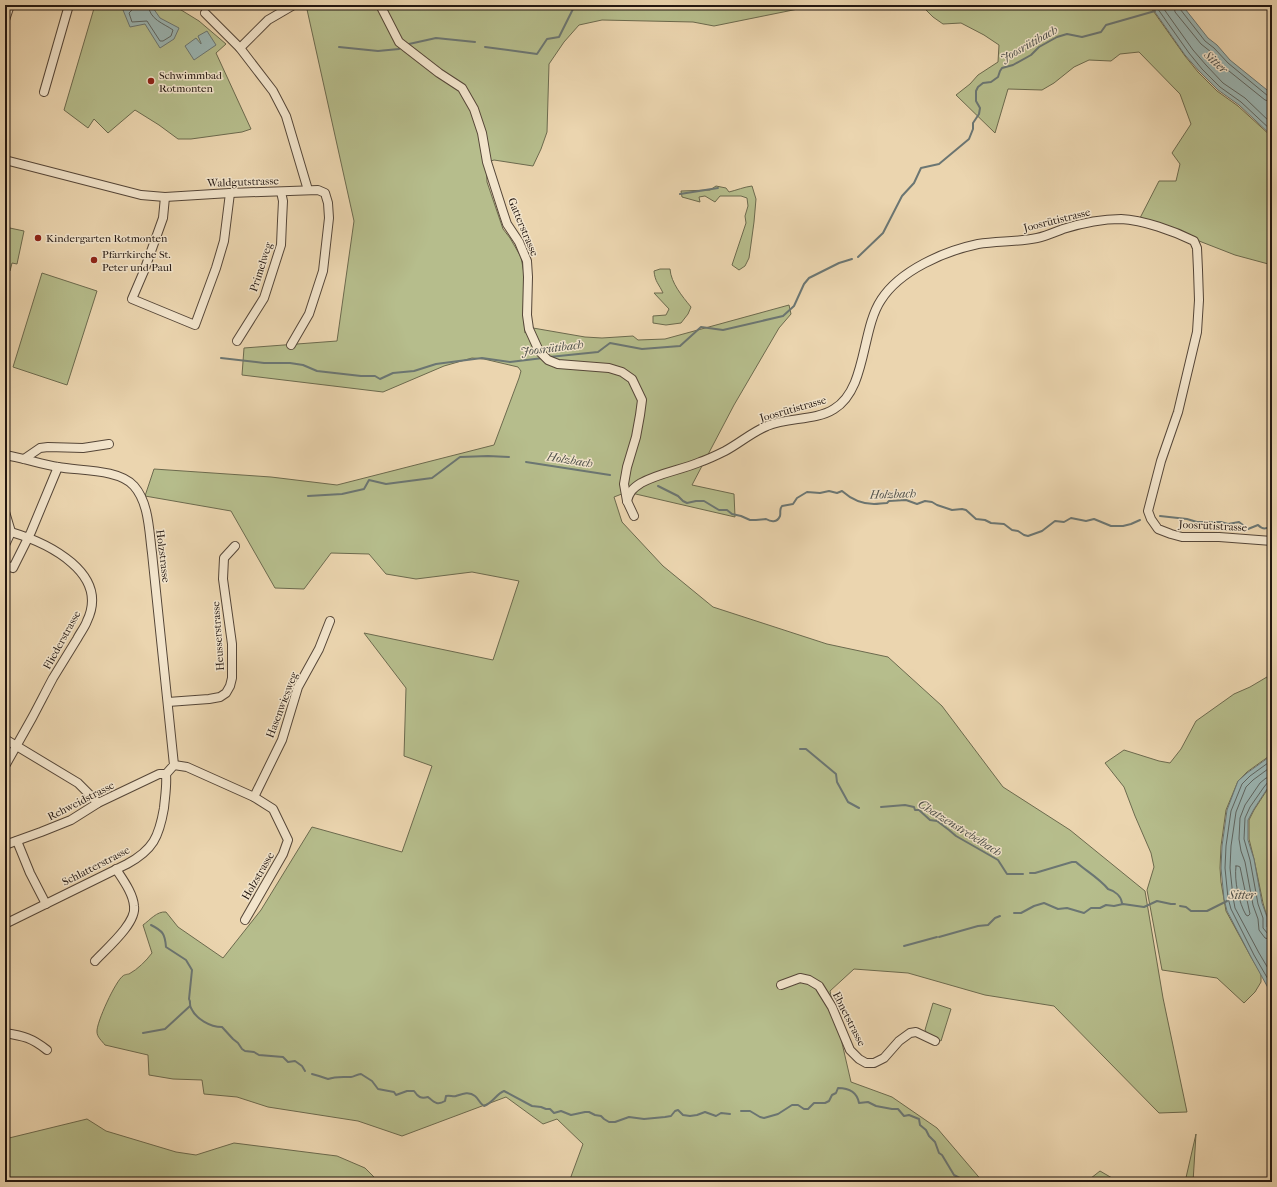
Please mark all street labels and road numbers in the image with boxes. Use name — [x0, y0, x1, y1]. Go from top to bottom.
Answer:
street label: Waldgutstrasse — [206, 174, 280, 190]
street label: Gatterstrasse — [505, 196, 541, 259]
street label: Joosrütistrasse — [1021, 205, 1092, 235]
street label: Primelweg — [247, 240, 275, 293]
street label: Joosrütistrasse — [757, 393, 828, 425]
street label: Joosrütistrasse — [1177, 518, 1248, 534]
street label: Holzstrasse — [153, 529, 173, 584]
street label: Heusserstrasse — [209, 600, 227, 671]
street label: Fliederstrasse — [41, 608, 84, 672]
street label: Hasenwiesweg — [263, 670, 301, 740]
street label: Rehweidstrasse — [45, 778, 117, 823]
street label: Schlatterstrasse — [60, 843, 132, 889]
street label: Holzstrasse — [239, 849, 277, 902]
street label: Ebnetstrasse — [830, 990, 869, 1049]

